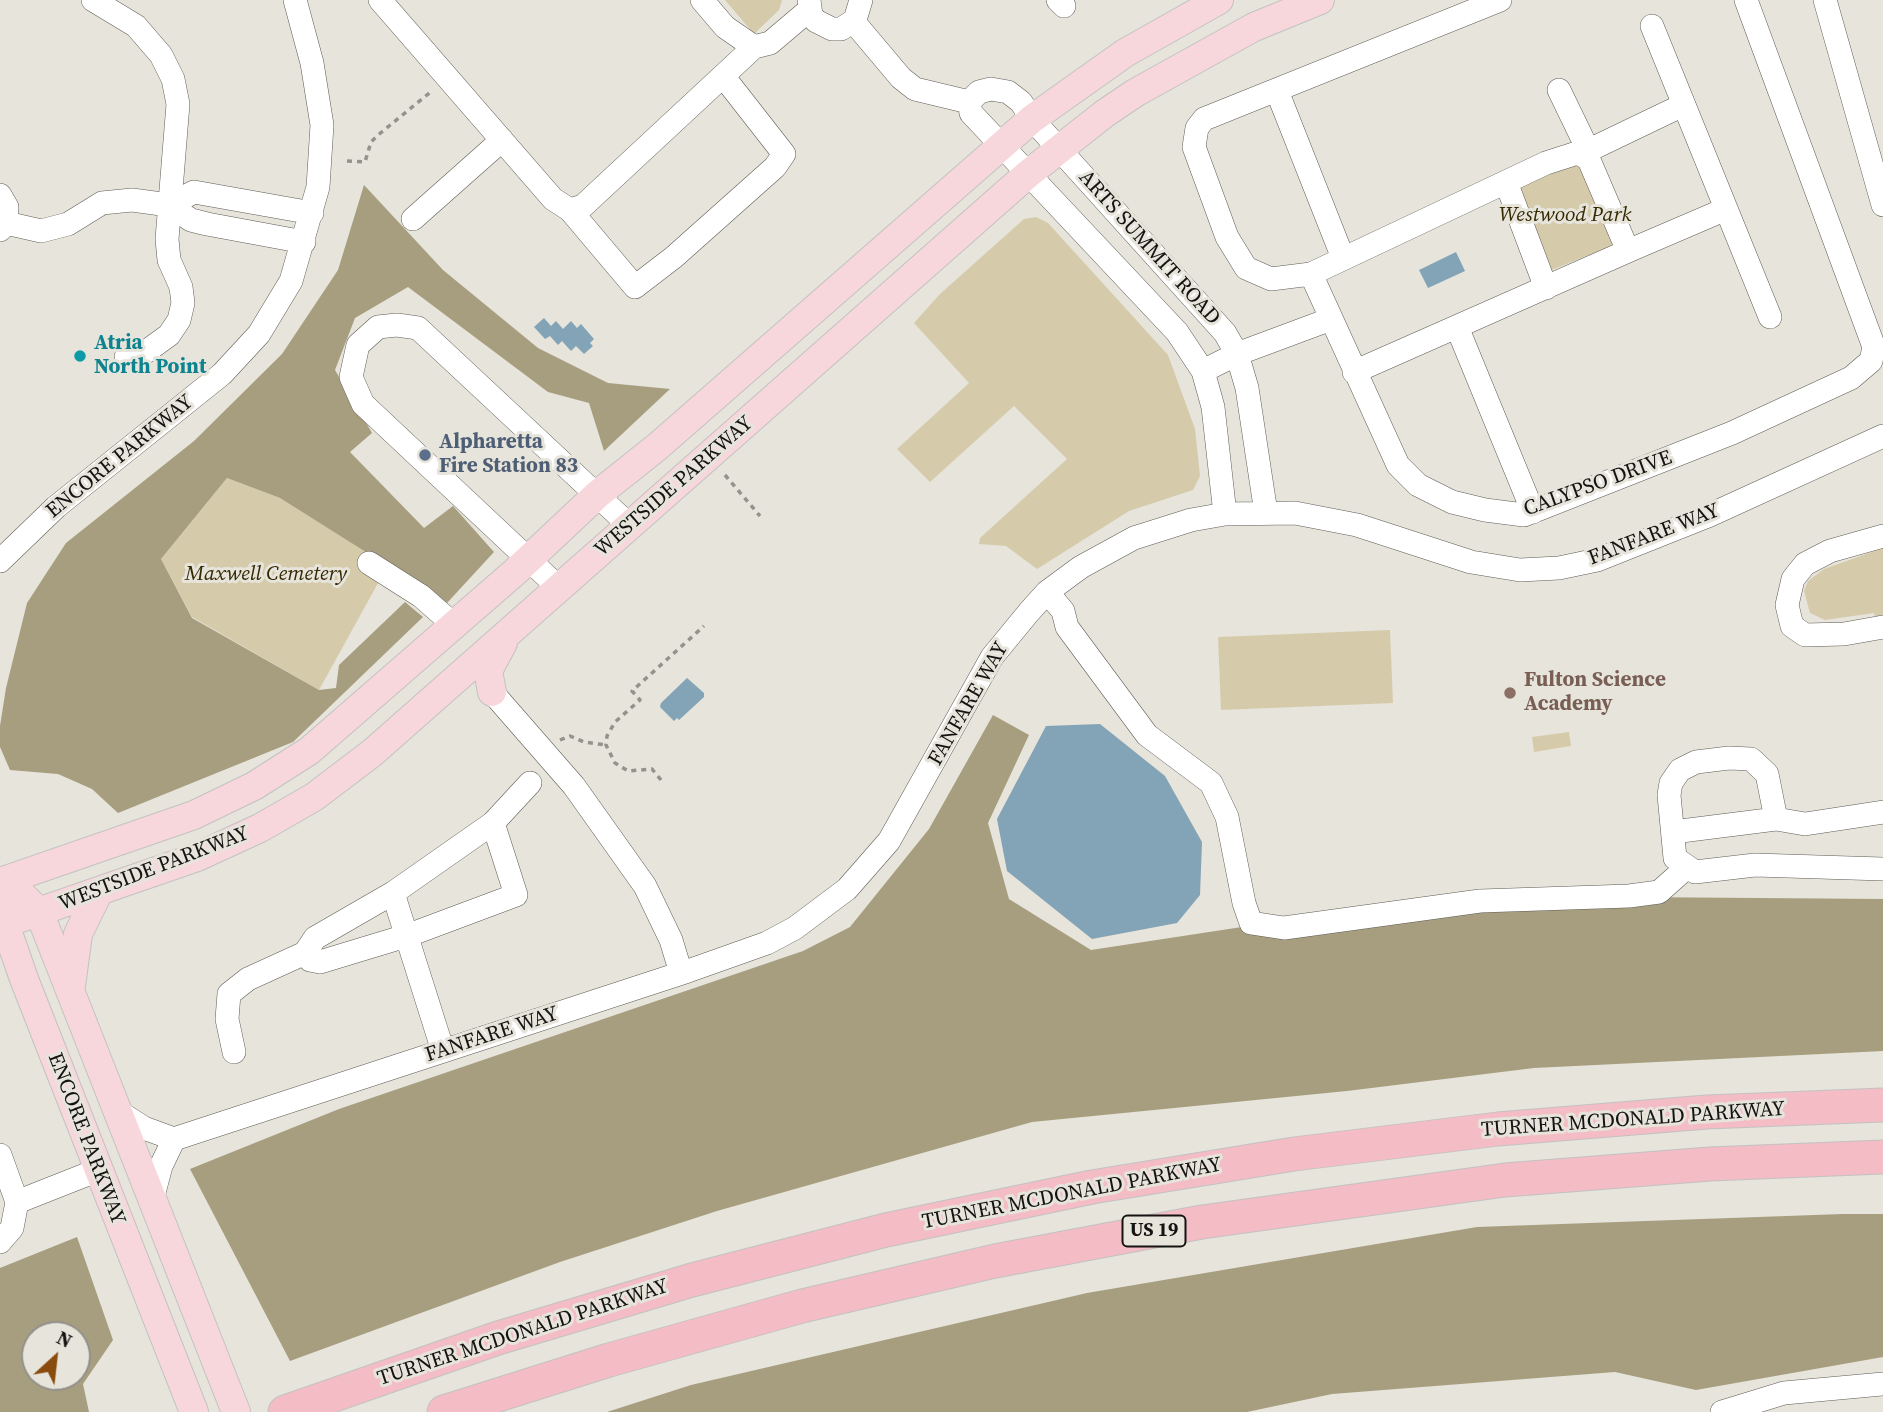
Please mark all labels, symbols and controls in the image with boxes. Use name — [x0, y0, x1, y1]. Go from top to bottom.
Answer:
street label: ARTS SUMMIT ROAD — [1073, 165, 1225, 331]
park label: Westwood Park — [1499, 203, 1631, 229]
place label: Atria North Point — [94, 331, 206, 381]
marker: Atria North Point — [72, 348, 88, 364]
street label: ENCORE PARKWAY — [41, 390, 199, 524]
street label: WESTSIDE PARKWAY — [590, 411, 758, 563]
place label: Alpharetta Fire Station 83 — [439, 430, 578, 480]
street label: CALYPSO DRIVE — [1520, 445, 1676, 523]
marker: Alpharetta Fire Station 83 — [417, 447, 433, 463]
street label: FANFARE WAY — [1585, 498, 1723, 572]
park label: Maxwell Cemetery — [185, 562, 347, 588]
street label: FANFARE WAY — [923, 638, 1015, 770]
place label: Fulton Science Academy — [1524, 668, 1666, 718]
marker: Fulton Science Academy — [1502, 685, 1518, 701]
street label: WESTSIDE PARKWAY — [55, 821, 253, 917]
street label: FANFARE WAY — [422, 1002, 562, 1068]
street label: ENCORE PARKWAY — [42, 1050, 130, 1228]
street label: TURNER MCDONALD PARKWAY — [1480, 1097, 1786, 1143]
street label: TURNER MCDONALD PARKWAY — [920, 1153, 1224, 1235]
road number: US 19 — [1122, 1216, 1186, 1246]
street label: TURNER MCDONALD PARKWAY — [374, 1274, 672, 1392]
north arrow — [21, 1321, 91, 1391]
text: N — [53, 1324, 77, 1354]

